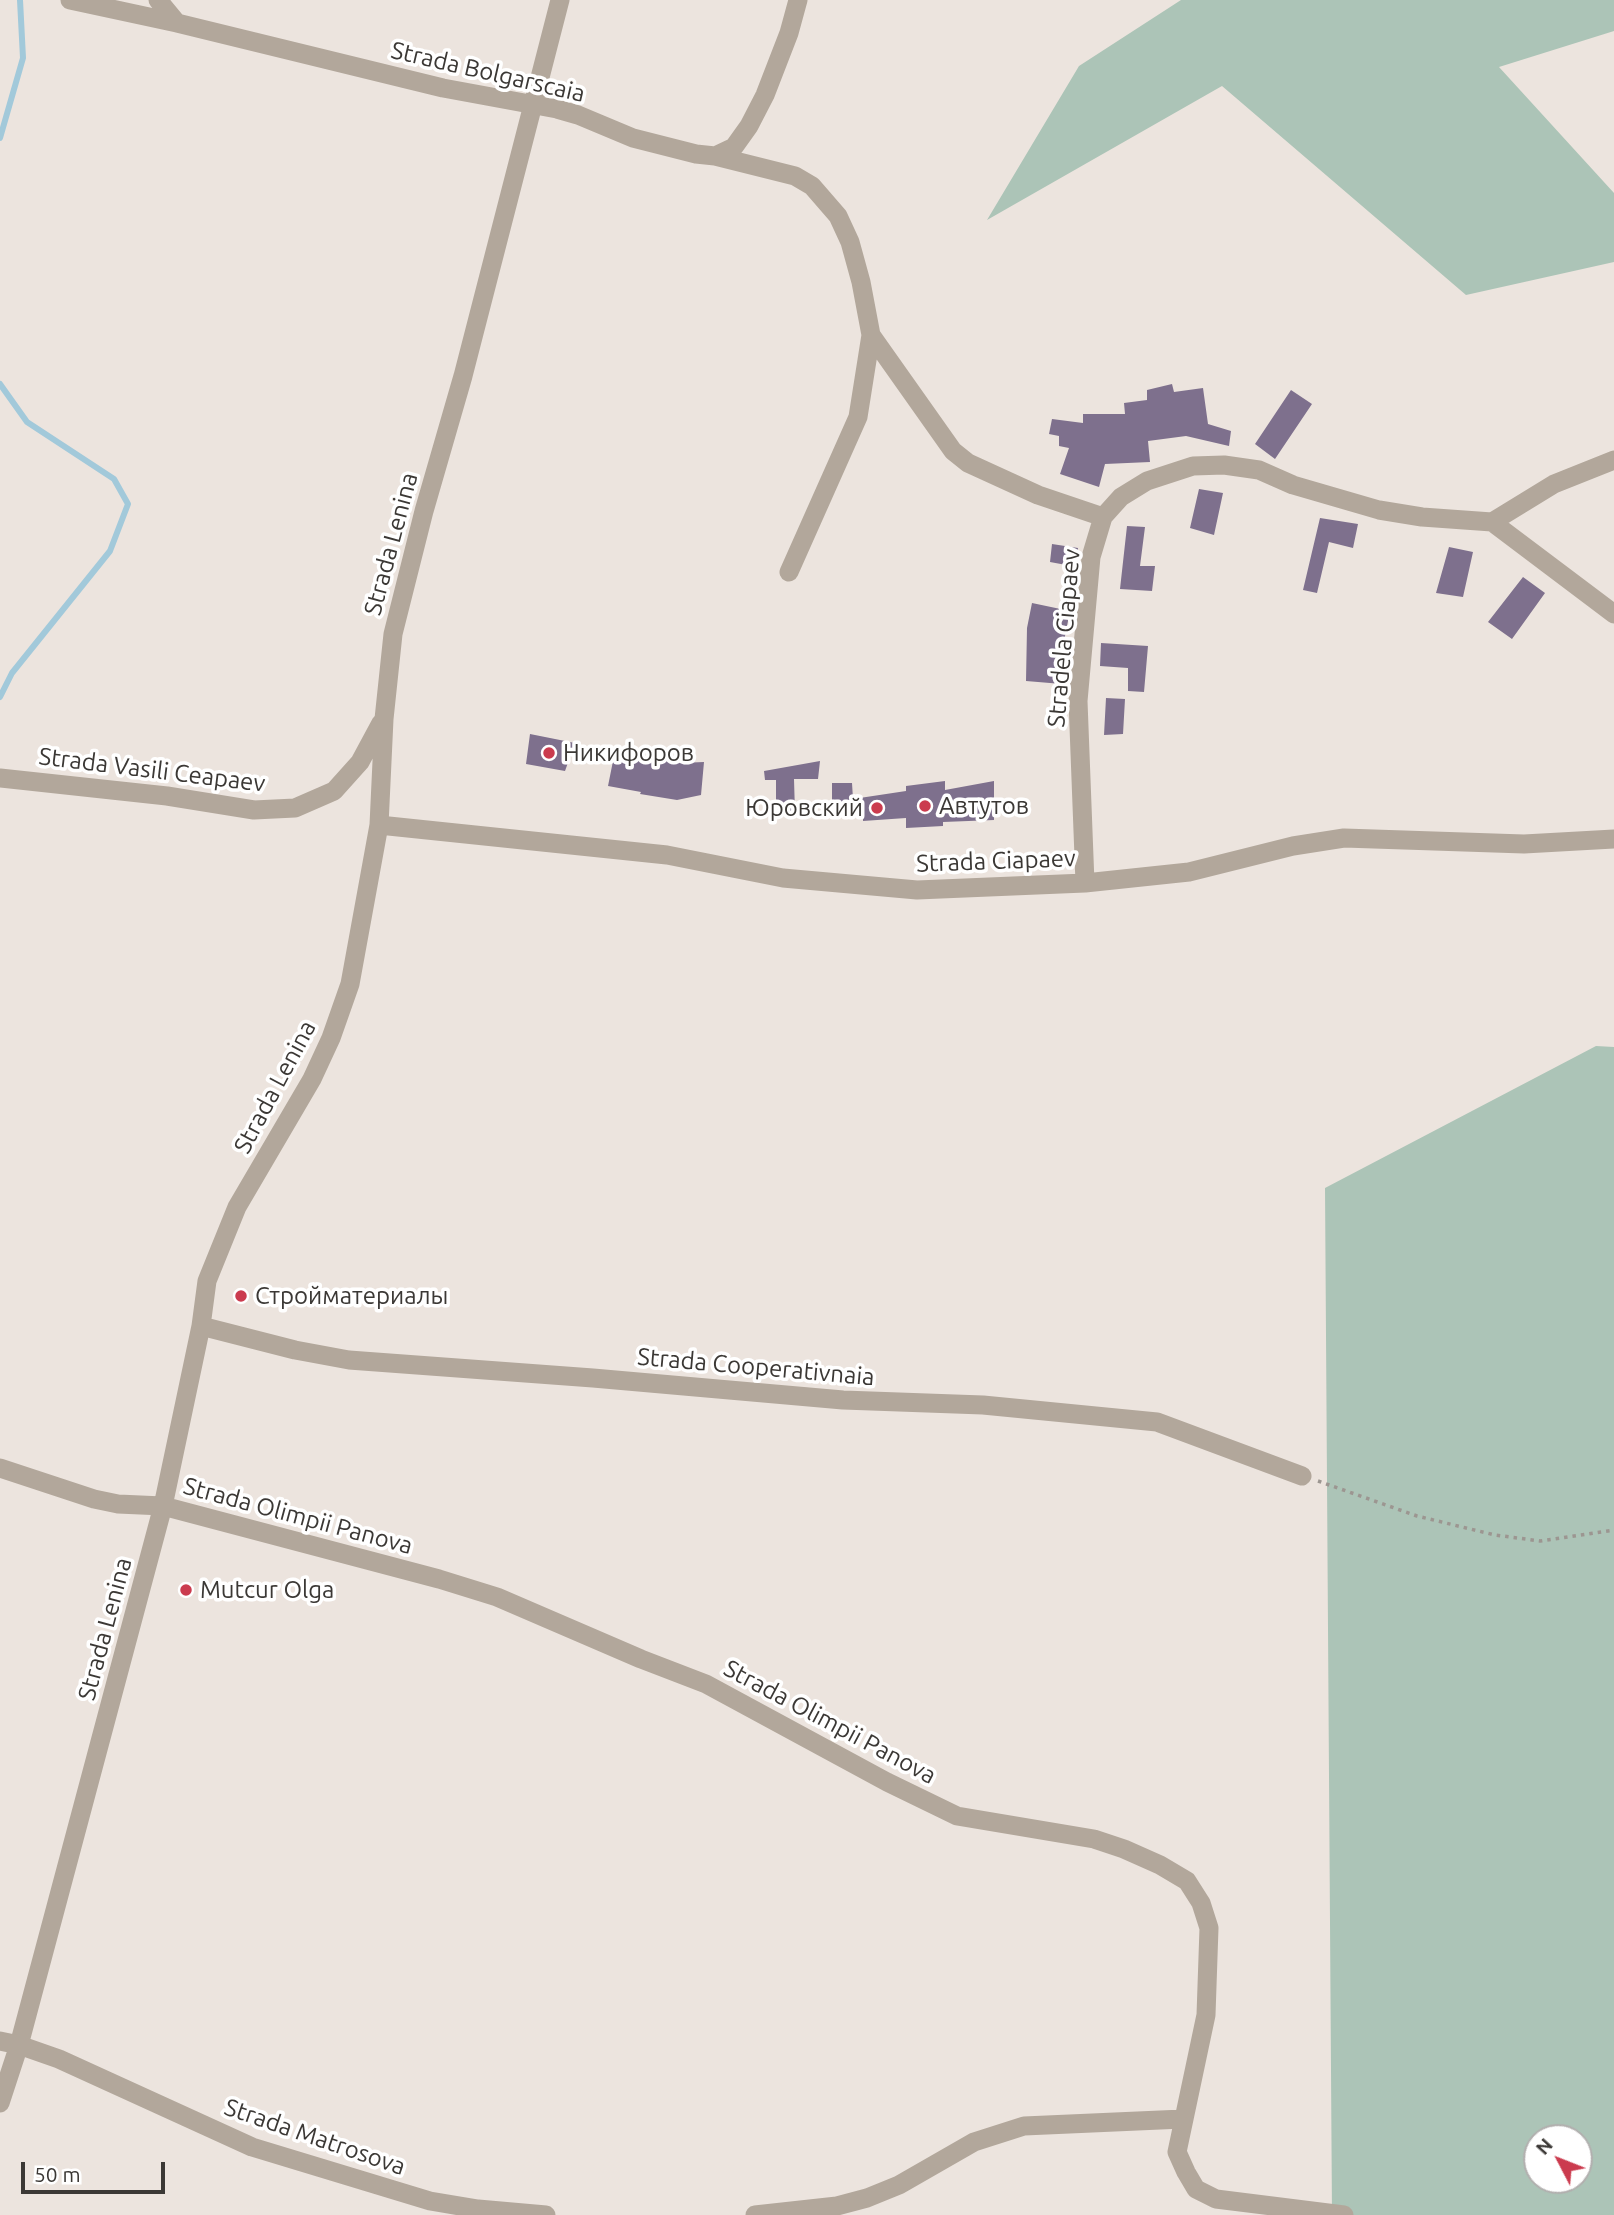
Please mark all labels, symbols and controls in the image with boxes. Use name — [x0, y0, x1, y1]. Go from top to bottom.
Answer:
street label: Strada Bolgarscaia — [388, 36, 588, 108]
street label: Strada Lenina — [358, 470, 424, 618]
street label: Stradela Ciapaev — [1042, 548, 1086, 728]
place label: Никифоров — [563, 739, 694, 767]
street label: Strada Vasili Ceapaev — [37, 742, 267, 798]
marker: Никифоров — [541, 745, 557, 761]
place label: Автутов — [939, 792, 1029, 820]
place label: Юровский — [745, 794, 863, 822]
marker: Автутов — [917, 798, 933, 814]
marker: Юровский — [869, 800, 885, 816]
street label: Strada Ciapaev — [916, 844, 1076, 878]
street label: Strada Lenina — [228, 1016, 322, 1158]
place label: Стройматериалы — [255, 1282, 448, 1310]
marker: Стройматериалы — [233, 1288, 249, 1304]
street label: Strada Cooperativnaia — [636, 1342, 876, 1392]
street label: Strada Olimpii Panova — [180, 1472, 416, 1560]
street label: Strada Lenina — [72, 1555, 138, 1703]
place label: Mutcur Olga — [200, 1576, 334, 1604]
marker: Mutcur Olga — [178, 1582, 194, 1598]
street label: Strada Olimpii Panova — [719, 1654, 941, 1790]
street label: Strada Matrosova — [221, 2093, 409, 2181]
north arrow — [1523, 2124, 1593, 2194]
text: N — [1531, 2134, 1557, 2159]
scale bar — [24, 2148, 168, 2192]
text: 50 m — [34, 2162, 81, 2186]

